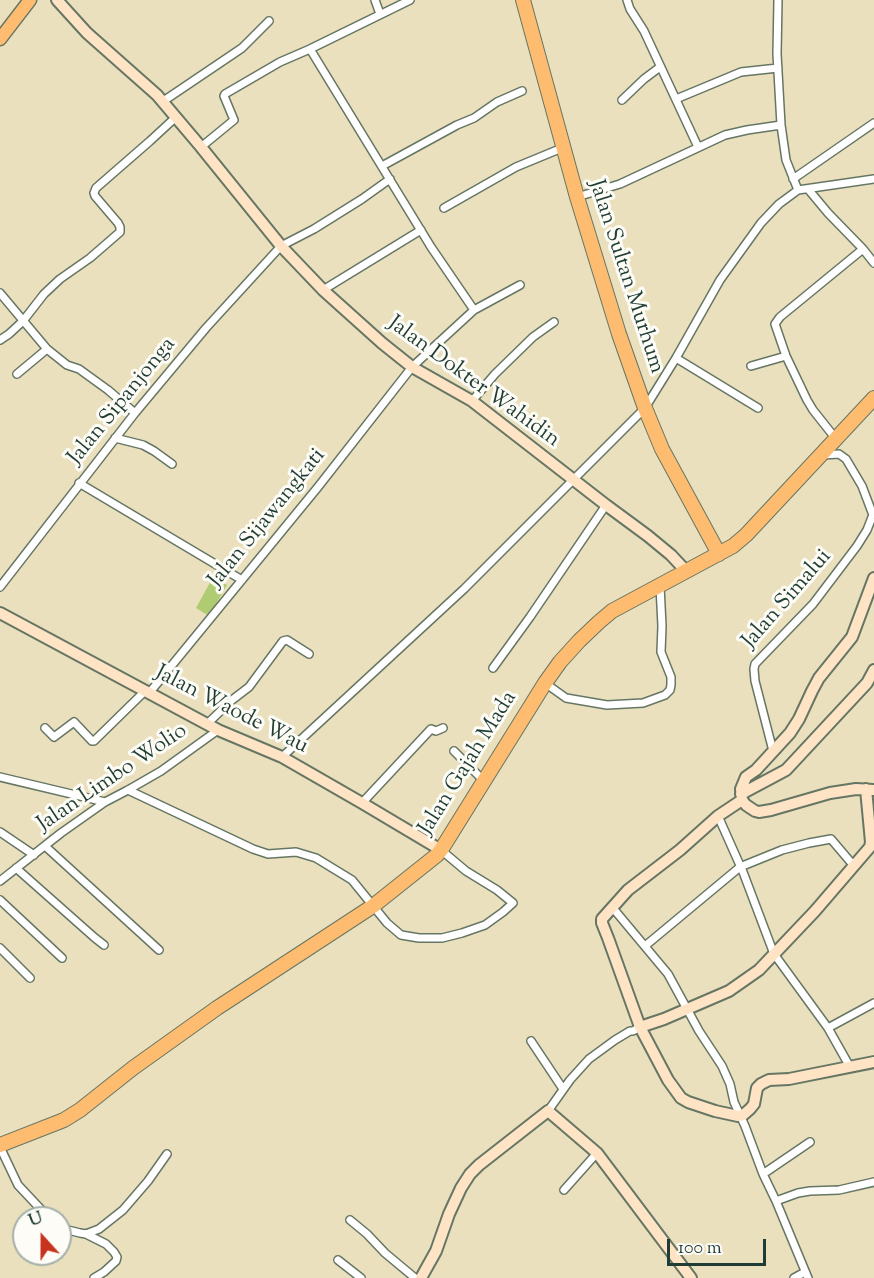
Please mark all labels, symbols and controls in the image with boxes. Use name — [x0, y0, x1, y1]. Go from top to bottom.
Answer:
street label: Jalan Sultan Murhum — [581, 177, 669, 377]
street label: Jalan Dokter Wahidin — [382, 312, 564, 454]
street label: Jalan Sipanjonga — [63, 333, 183, 471]
street label: Jalan Sijawangkati — [204, 444, 332, 594]
street label: Jalan Simalui — [738, 545, 838, 655]
street label: Jalan Waode Wau — [150, 661, 312, 761]
street label: Jalan Gajah Mada — [414, 687, 524, 841]
street label: Jalan Limbo Wolio — [33, 719, 193, 839]
north arrow — [12, 1206, 72, 1266]
text: U — [26, 1208, 46, 1234]
scale bar — [670, 1227, 769, 1265]
text: 100 m — [678, 1236, 722, 1262]

